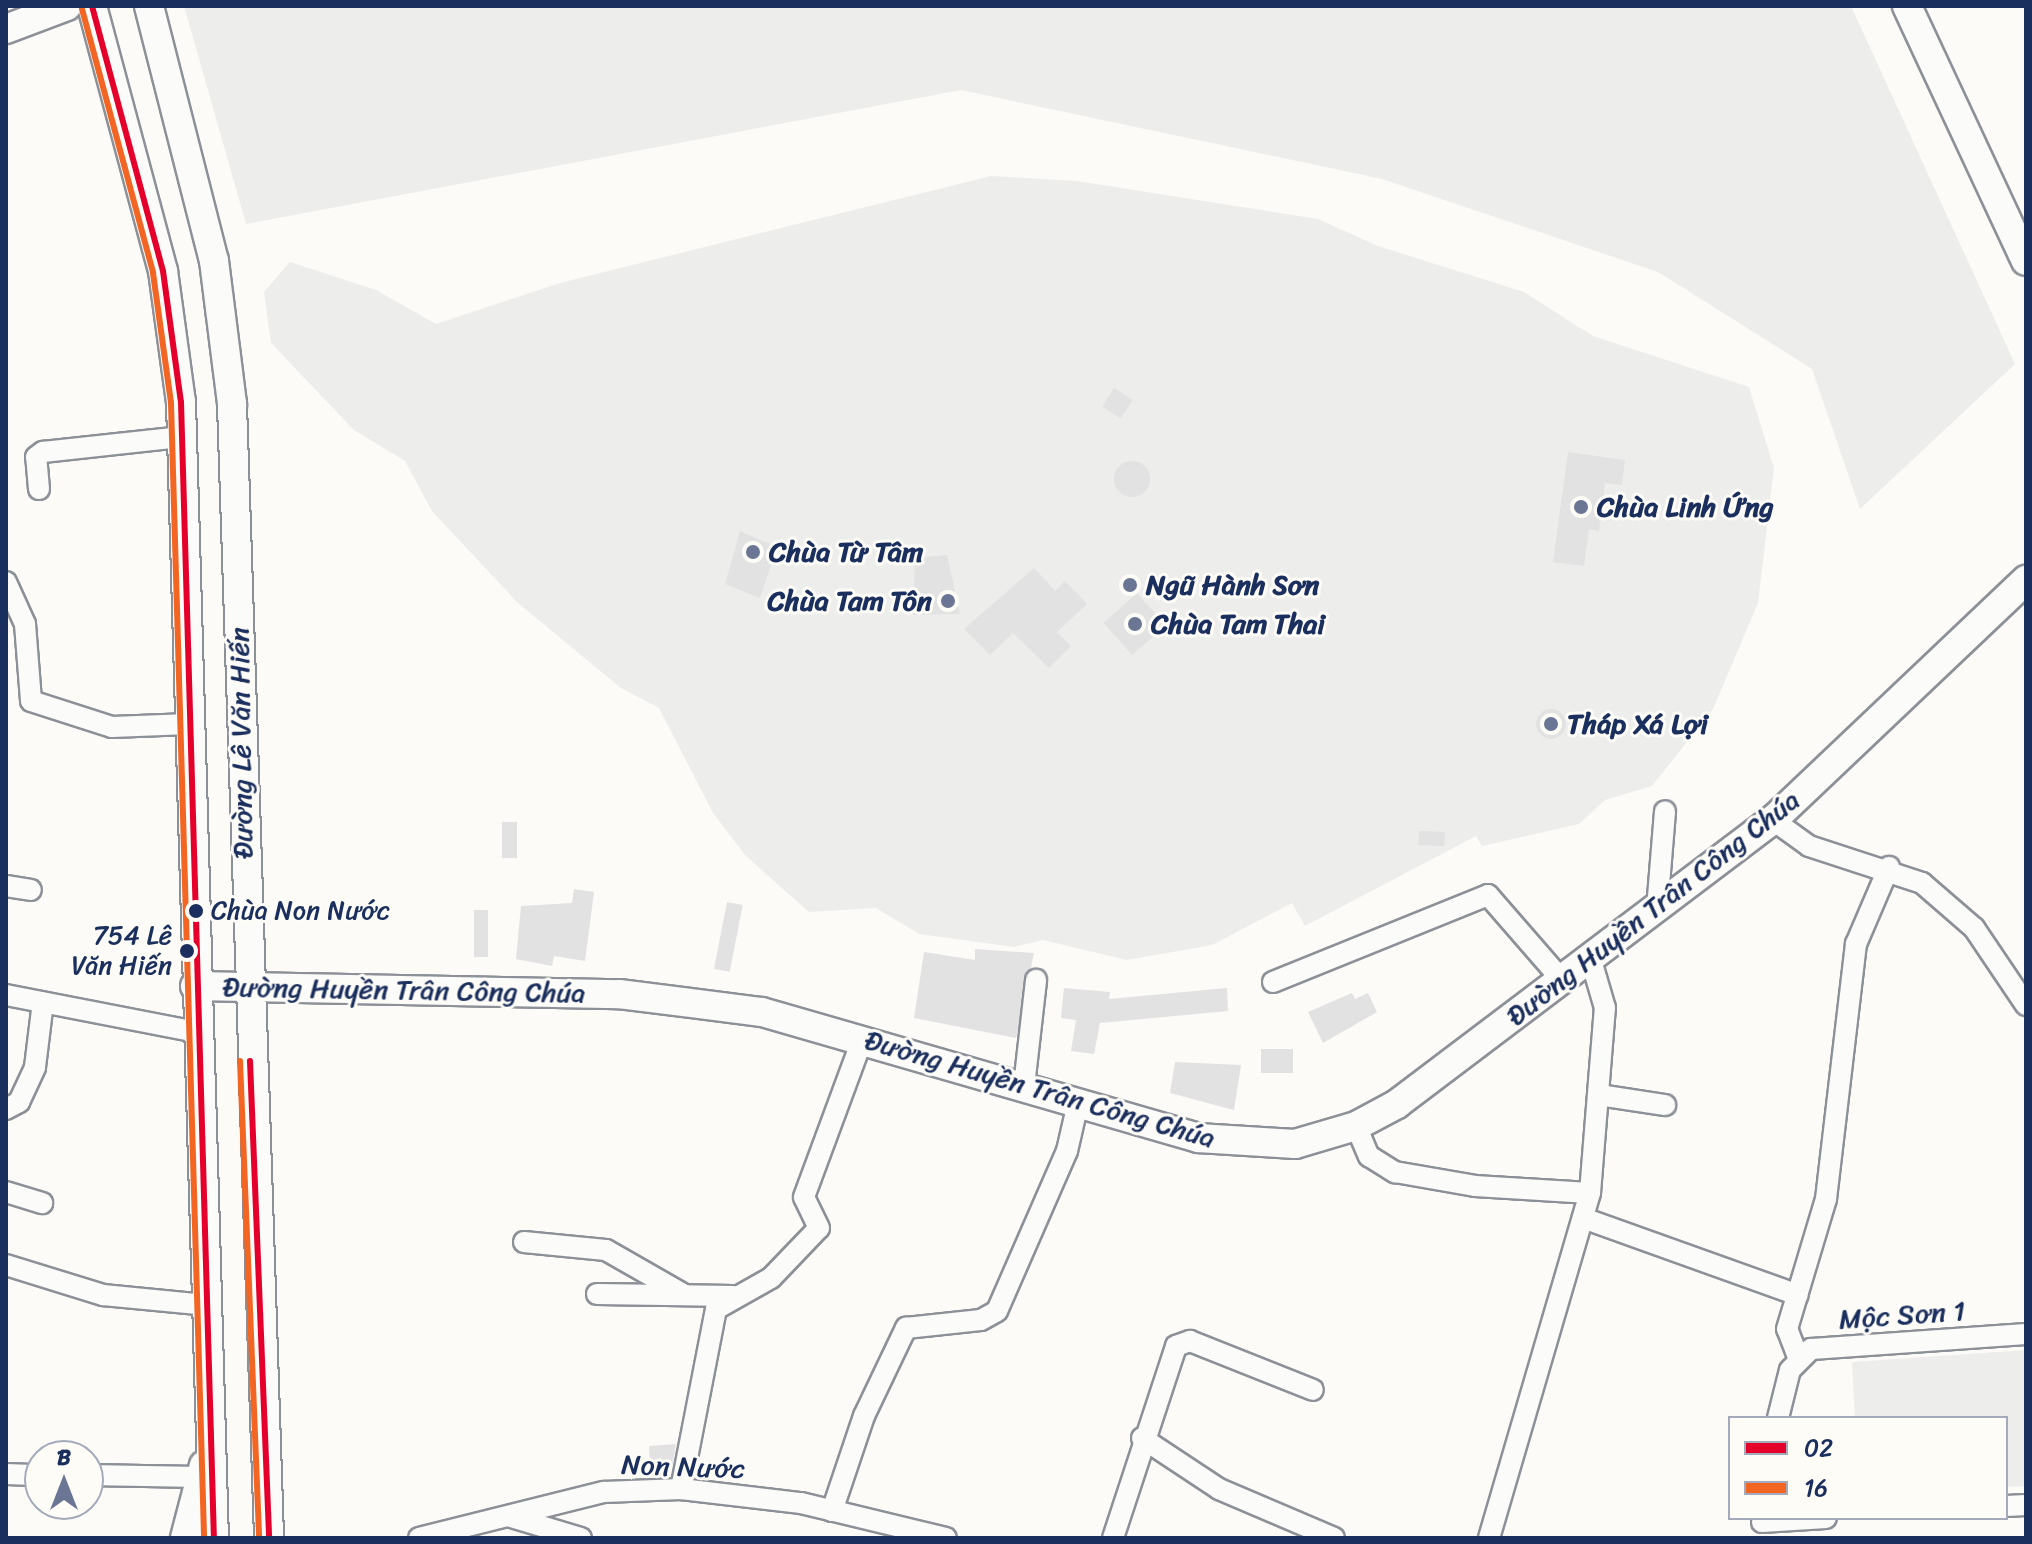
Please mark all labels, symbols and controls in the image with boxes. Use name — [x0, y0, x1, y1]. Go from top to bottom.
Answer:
place label: Chùa Linh Ứng — [1597, 490, 1774, 524]
marker: Chùa Linh Ứng — [1572, 498, 1590, 516]
place label: Chùa Từ Tâm — [769, 535, 924, 569]
marker: Chùa Từ Tâm — [744, 543, 762, 561]
place label: Ngũ Hành Sơn — [1146, 568, 1322, 602]
marker: Ngũ Hành Sơn — [1121, 576, 1139, 594]
place label: Chùa Tam Tôn — [765, 584, 932, 618]
marker: Chùa Tam Tôn — [939, 592, 957, 610]
place label: Chùa Tam Thai — [1151, 607, 1327, 641]
marker: Chùa Tam Thai — [1126, 615, 1144, 633]
street label: Đường Lê Văn Hiến — [222, 628, 260, 858]
place label: Tháp Xá Lợi — [1567, 707, 1708, 741]
marker: Tháp Xá Lợi — [1542, 715, 1560, 733]
street label: Đường Huyền Trân Công Chúa — [1499, 783, 1807, 1033]
place label: Chùa Non Nước — [211, 895, 389, 927]
marker: Chùa Non Nước — [188, 903, 204, 919]
place label: 754 Lê Văn Hiến — [72, 920, 172, 982]
marker: 754 Lê Văn Hiến — [179, 943, 195, 959]
street label: Đường Huyền Trân Công Chúa — [222, 970, 586, 1010]
street label: Đường Huyền Trân Công Chúa — [861, 1023, 1219, 1155]
street label: Mộc Sơn 1 — [1838, 1294, 1966, 1336]
legend — [1728, 1416, 2008, 1520]
text: 02 — [1804, 1427, 1833, 1469]
text: B — [57, 1438, 71, 1477]
north arrow — [24, 1440, 104, 1520]
street label: Non Nước — [621, 1448, 745, 1486]
text: 16 — [1804, 1467, 1828, 1509]

